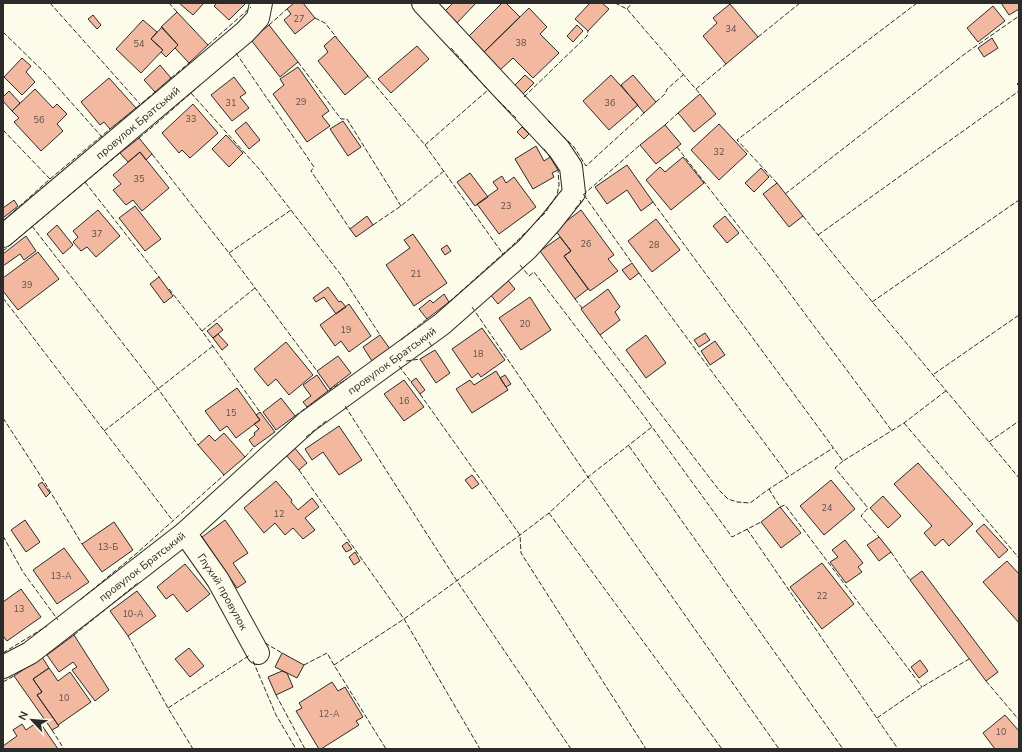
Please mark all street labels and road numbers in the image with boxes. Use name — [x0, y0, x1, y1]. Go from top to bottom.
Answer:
street label: провулок Братський — [92, 83, 183, 163]
street label: провулок Братський — [345, 324, 439, 398]
street label: провулок Братський — [96, 528, 189, 605]
street label: Глухий провулок — [194, 551, 251, 633]

